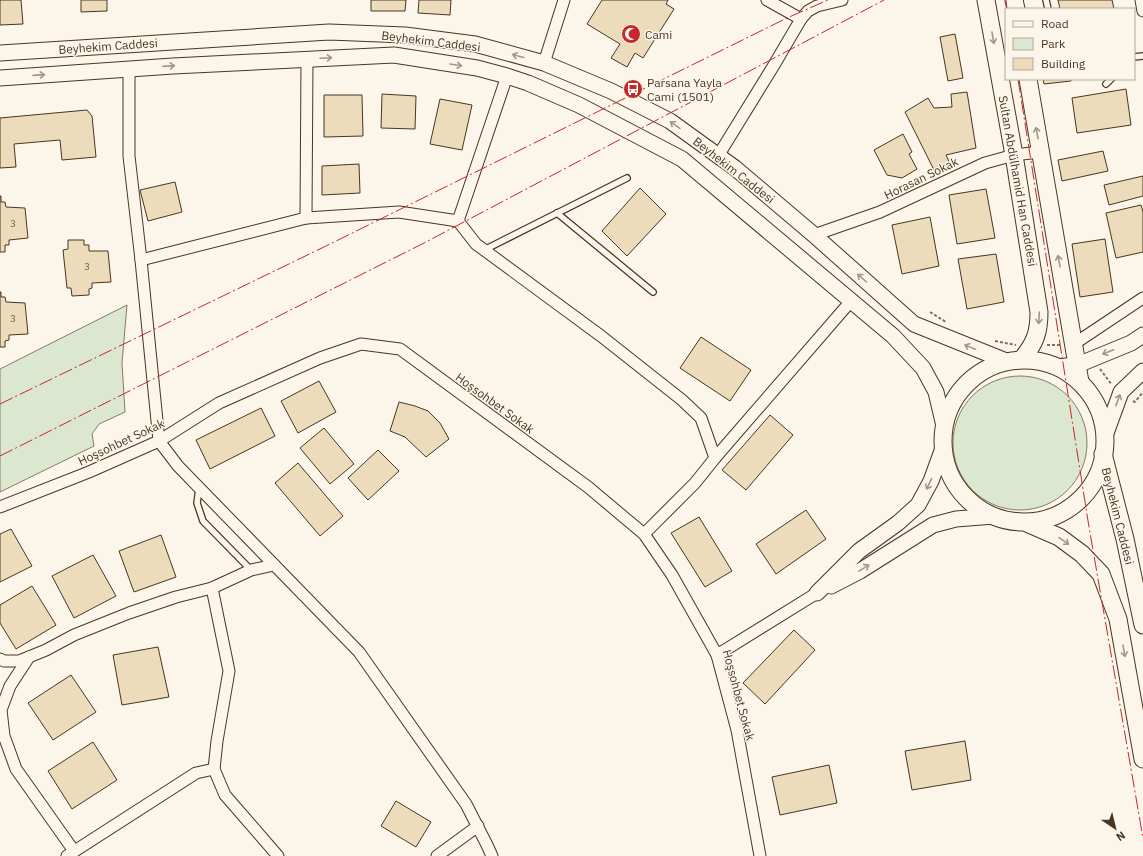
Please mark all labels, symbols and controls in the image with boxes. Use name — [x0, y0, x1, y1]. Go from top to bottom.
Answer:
legend — [1005, 8, 1135, 80]
text: Road — [1041, 16, 1069, 31]
mosque icon: Cami — [620, 23, 642, 45]
street label: Beyhekim Caddesi — [381, 27, 481, 55]
place label: Cami — [645, 27, 672, 42]
one-way arrow — [989, 32, 997, 45]
street label: Beyhekim Caddesi — [58, 35, 158, 57]
text: Park — [1041, 36, 1066, 51]
one-way arrow — [512, 51, 525, 59]
one-way arrow — [319, 54, 332, 62]
text: Building — [1041, 56, 1086, 71]
one-way arrow — [449, 61, 462, 69]
one-way arrow — [162, 63, 175, 70]
one-way arrow — [32, 72, 45, 79]
place label: Parsana Yayla Cami (1501) — [647, 75, 722, 104]
bus stop icon: Parsana Yayla Cami (1501) — [622, 78, 644, 100]
street label: Sultan Abdülhamid Han Caddesi — [996, 94, 1040, 268]
one-way arrow — [670, 121, 681, 129]
one-way arrow — [1033, 127, 1041, 140]
street label: Beyhekim Caddesi — [690, 133, 778, 207]
street label: Horasan Sokak — [882, 153, 961, 202]
house number: 3 — [10, 217, 16, 230]
one-way arrow — [1055, 255, 1063, 268]
house number: 3 — [84, 260, 90, 273]
one-way arrow — [857, 273, 868, 282]
one-way arrow — [1035, 311, 1043, 324]
house number: 3 — [10, 312, 16, 325]
one-way arrow — [965, 342, 977, 350]
one-way arrow — [1103, 349, 1115, 357]
street label: Hoşsohbet Sokak — [453, 369, 538, 437]
one-way arrow — [1115, 394, 1123, 406]
street label: Hoşsohbet Sokak — [75, 415, 167, 469]
street label: Beyhekim Caddesi — [1099, 466, 1137, 566]
one-way arrow — [925, 478, 932, 490]
one-way arrow — [1058, 537, 1069, 545]
one-way arrow — [858, 563, 870, 571]
one-way arrow — [1120, 644, 1128, 657]
street label: Hoşsohbet Sokak — [720, 648, 759, 743]
north arrow — [1095, 808, 1135, 848]
text: N — [1113, 828, 1128, 844]

